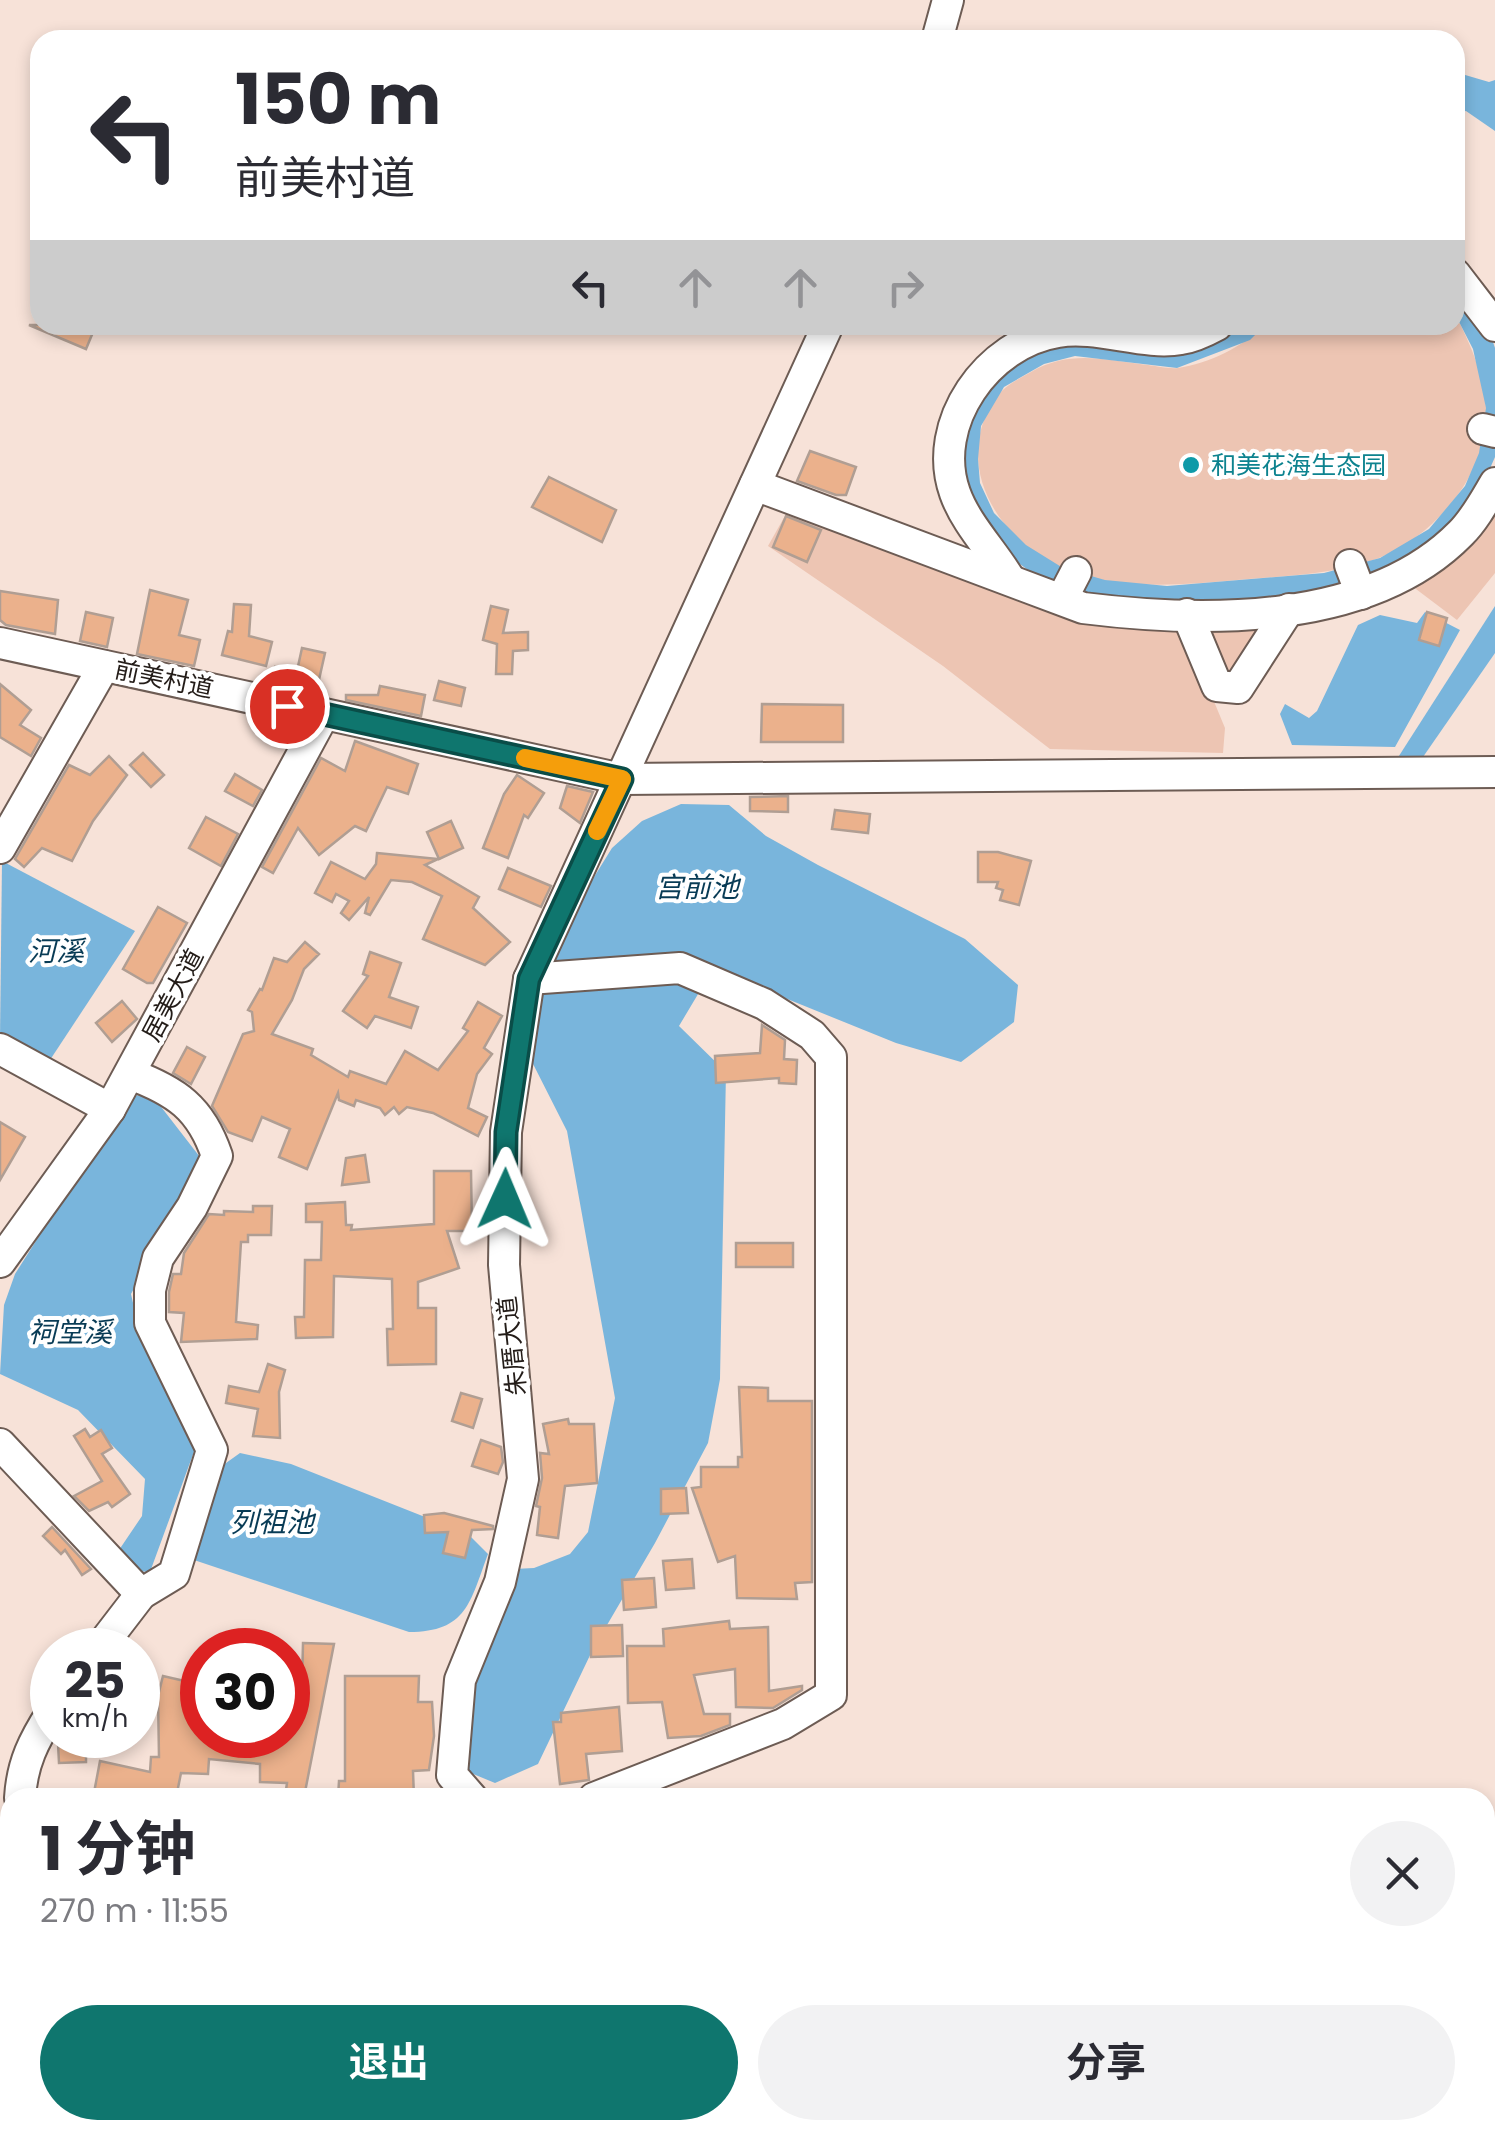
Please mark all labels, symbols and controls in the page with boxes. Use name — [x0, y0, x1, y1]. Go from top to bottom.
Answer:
text: 150 m — [235, 50, 441, 149]
icon: left — [70, 70, 200, 200]
text: 前美村道 — [235, 147, 415, 210]
icon: left — [563, 260, 618, 315]
icon: ahead — [668, 260, 723, 315]
icon: ahead — [773, 260, 828, 315]
icon: right — [878, 260, 933, 315]
place label: 和美花海生态园 — [1211, 448, 1386, 483]
marker: 和美花海生态园 — [1180, 454, 1202, 476]
street label: 前美村道 — [111, 651, 217, 707]
pin — [245, 664, 330, 749]
icon: arrive — [260, 679, 315, 734]
water label: 宫前池 — [655, 868, 742, 907]
water label: 河溪 — [28, 932, 87, 971]
street label: 居美大道 — [134, 943, 212, 1047]
position arrow — [453, 1147, 557, 1251]
street label: 朱厝大道 — [489, 1294, 535, 1398]
water label: 祠堂溪 — [28, 1313, 115, 1352]
water label: 列祖池 — [230, 1503, 317, 1542]
speed limit sign: 30 — [180, 1628, 310, 1758]
text: 25 — [64, 1645, 126, 1716]
text: km/h — [62, 1701, 128, 1736]
text: 1 分钟 — [40, 1807, 195, 1891]
button: close — [1350, 1821, 1455, 1926]
text: 270 m · 11:55 — [40, 1888, 229, 1933]
button: 退出 — [40, 2005, 738, 2120]
button: 分享 — [758, 2005, 1455, 2120]

